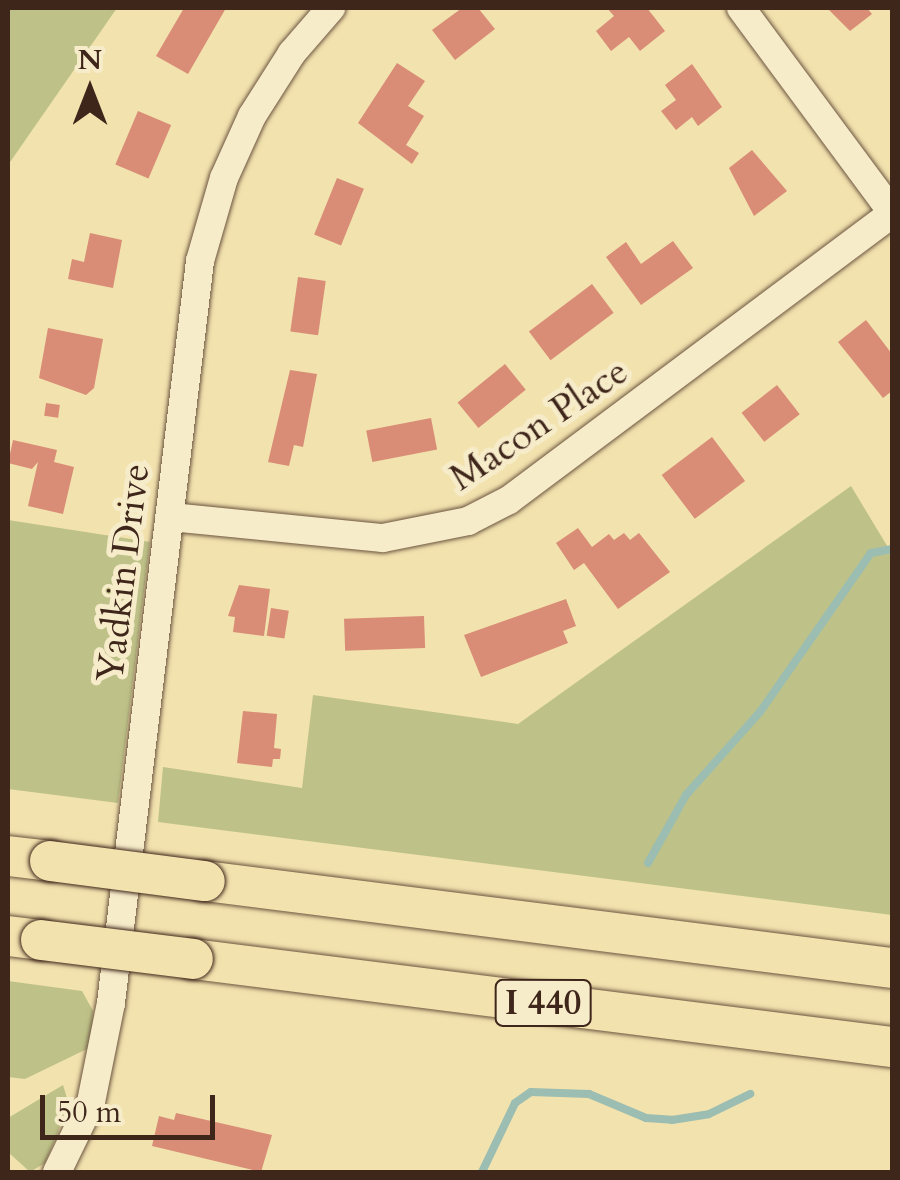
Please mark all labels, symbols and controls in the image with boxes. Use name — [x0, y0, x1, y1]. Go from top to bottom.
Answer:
north arrow — [40, 40, 140, 140]
text: N — [78, 41, 102, 79]
street label: Macon Place — [441, 349, 637, 501]
street label: Yadkin Drive — [88, 461, 160, 685]
road number: I 440 — [493, 973, 593, 1033]
scale bar — [45, 1075, 220, 1137]
text: 50 m — [57, 1092, 121, 1133]

